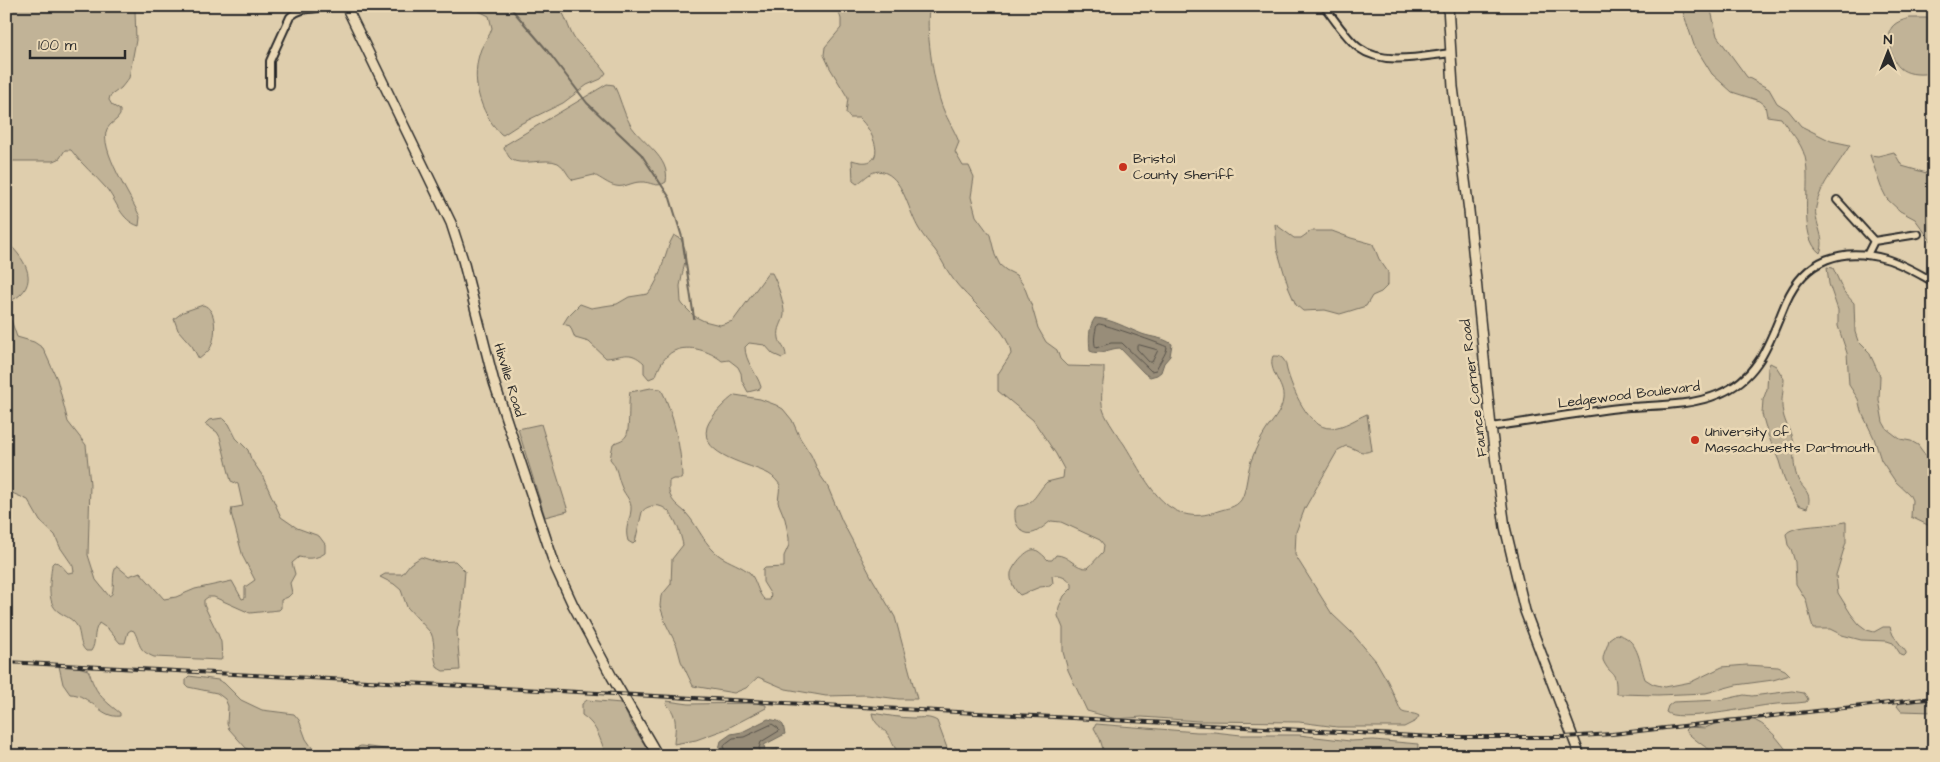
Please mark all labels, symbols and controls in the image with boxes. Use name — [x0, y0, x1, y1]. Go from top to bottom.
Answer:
scale bar — [30, 28, 125, 60]
north arrow — [1862, 28, 1912, 78]
text: N — [1884, 30, 1893, 50]
text: 100 m — [38, 35, 77, 56]
place label: Bristol County Sheriff — [1133, 149, 1235, 185]
marker: Bristol County Sheriff — [1117, 161, 1129, 173]
street label: Faunce Corner Road — [1456, 318, 1492, 458]
street label: Hixville Road — [488, 341, 530, 419]
street label: Ledgewood Boulevard — [1557, 376, 1701, 414]
place label: University of Massachusetts Dartmouth — [1705, 422, 1874, 458]
marker: University of Massachusetts Dartmouth — [1689, 434, 1701, 446]

